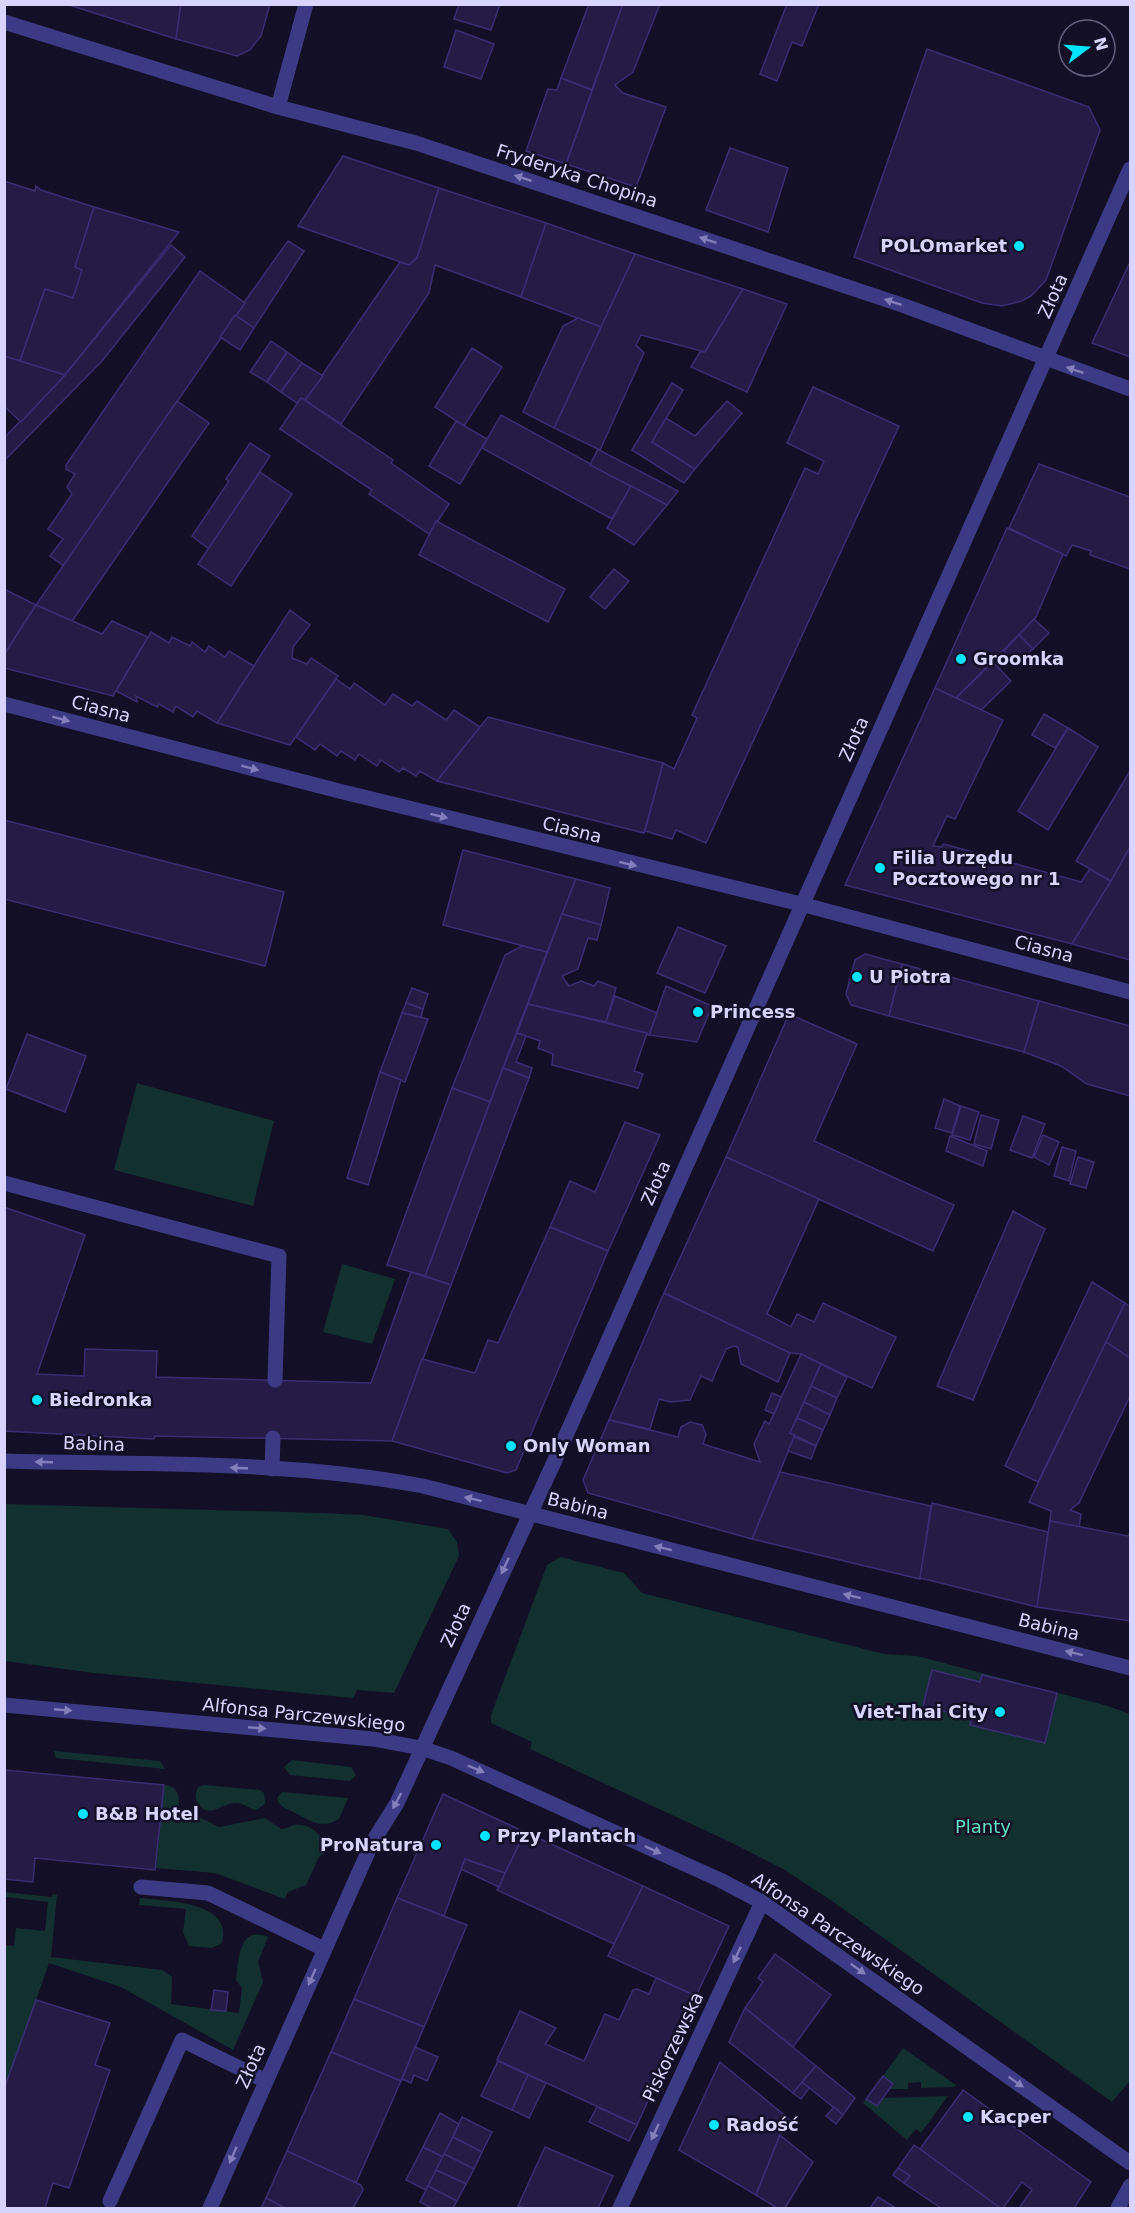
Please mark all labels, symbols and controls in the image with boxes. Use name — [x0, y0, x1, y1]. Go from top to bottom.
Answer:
north arrow — [1057, 18, 1117, 78]
text: N — [1090, 35, 1112, 53]
street label: Fryderyka Chopina — [494, 140, 660, 212]
one-way arrow — [514, 173, 532, 183]
one-way arrow — [699, 235, 717, 244]
place label: POLOmarket — [880, 235, 1007, 256]
marker: POLOmarket — [1012, 239, 1026, 253]
street label: Złota — [1033, 270, 1072, 321]
one-way arrow — [884, 296, 902, 306]
one-way arrow — [1066, 365, 1084, 374]
place label: Groomka — [973, 648, 1064, 669]
marker: Groomka — [954, 652, 968, 666]
street label: Ciasna — [69, 691, 133, 726]
street label: Złota — [834, 713, 873, 764]
one-way arrow — [52, 715, 70, 724]
one-way arrow — [241, 764, 259, 773]
one-way arrow — [430, 812, 448, 822]
street label: Ciasna — [540, 812, 604, 847]
place label: Filia Urzędu Pocztowego nr 1 — [892, 847, 1061, 889]
one-way arrow — [619, 859, 637, 869]
marker: Filia Urzędu Pocztowego nr 1 — [873, 861, 887, 875]
street label: Ciasna — [1012, 931, 1076, 966]
place label: U Piotra — [869, 966, 951, 987]
marker: U Piotra — [850, 970, 864, 984]
place label: Princess — [710, 1001, 795, 1022]
marker: Princess — [691, 1005, 705, 1019]
street label: Złota — [636, 1157, 675, 1208]
place label: Biedronka — [49, 1389, 152, 1410]
marker: Biedronka — [30, 1393, 44, 1407]
street label: Babina — [63, 1432, 125, 1455]
place label: Only Woman — [523, 1435, 651, 1456]
marker: Only Woman — [504, 1439, 518, 1453]
one-way arrow — [34, 1457, 53, 1466]
one-way arrow — [229, 1463, 248, 1473]
street label: Babina — [545, 1488, 611, 1523]
one-way arrow — [464, 1493, 482, 1503]
one-way arrow — [654, 1542, 672, 1552]
one-way arrow — [500, 1558, 509, 1575]
one-way arrow — [843, 1591, 861, 1600]
street label: Złota — [436, 1599, 475, 1650]
street label: Babina — [1016, 1609, 1082, 1644]
one-way arrow — [1065, 1648, 1083, 1657]
street label: Alfonsa Parczewskiego — [202, 1693, 406, 1736]
place label: Viet-Thai City — [853, 1701, 988, 1722]
one-way arrow — [53, 1705, 72, 1715]
marker: Viet-Thai City — [993, 1705, 1007, 1719]
one-way arrow — [247, 1723, 266, 1733]
one-way arrow — [467, 1765, 485, 1774]
one-way arrow — [392, 1793, 402, 1810]
place label: B&B Hotel — [95, 1803, 199, 1824]
marker: B&B Hotel — [76, 1807, 90, 1821]
park label: Planty — [955, 1816, 1011, 1837]
place label: Przy Plantach — [497, 1825, 636, 1846]
marker: Przy Plantach — [478, 1829, 492, 1843]
place label: ProNatura — [320, 1834, 424, 1855]
marker: ProNatura — [429, 1838, 443, 1852]
one-way arrow — [645, 1845, 662, 1854]
street label: Alfonsa Parczewskiego — [748, 1868, 929, 1999]
one-way arrow — [732, 1947, 741, 1964]
one-way arrow — [849, 1963, 865, 1975]
one-way arrow — [307, 1968, 317, 1986]
street label: Piskorzewska — [638, 1989, 707, 2105]
street label: Złota — [231, 2040, 270, 2091]
one-way arrow — [1008, 2076, 1024, 2088]
place label: Kacper — [980, 2106, 1051, 2127]
marker: Kacper — [961, 2110, 975, 2124]
place label: Radość — [726, 2114, 799, 2135]
marker: Radość — [707, 2118, 721, 2132]
one-way arrow — [650, 2124, 660, 2142]
one-way arrow — [228, 2146, 238, 2164]

